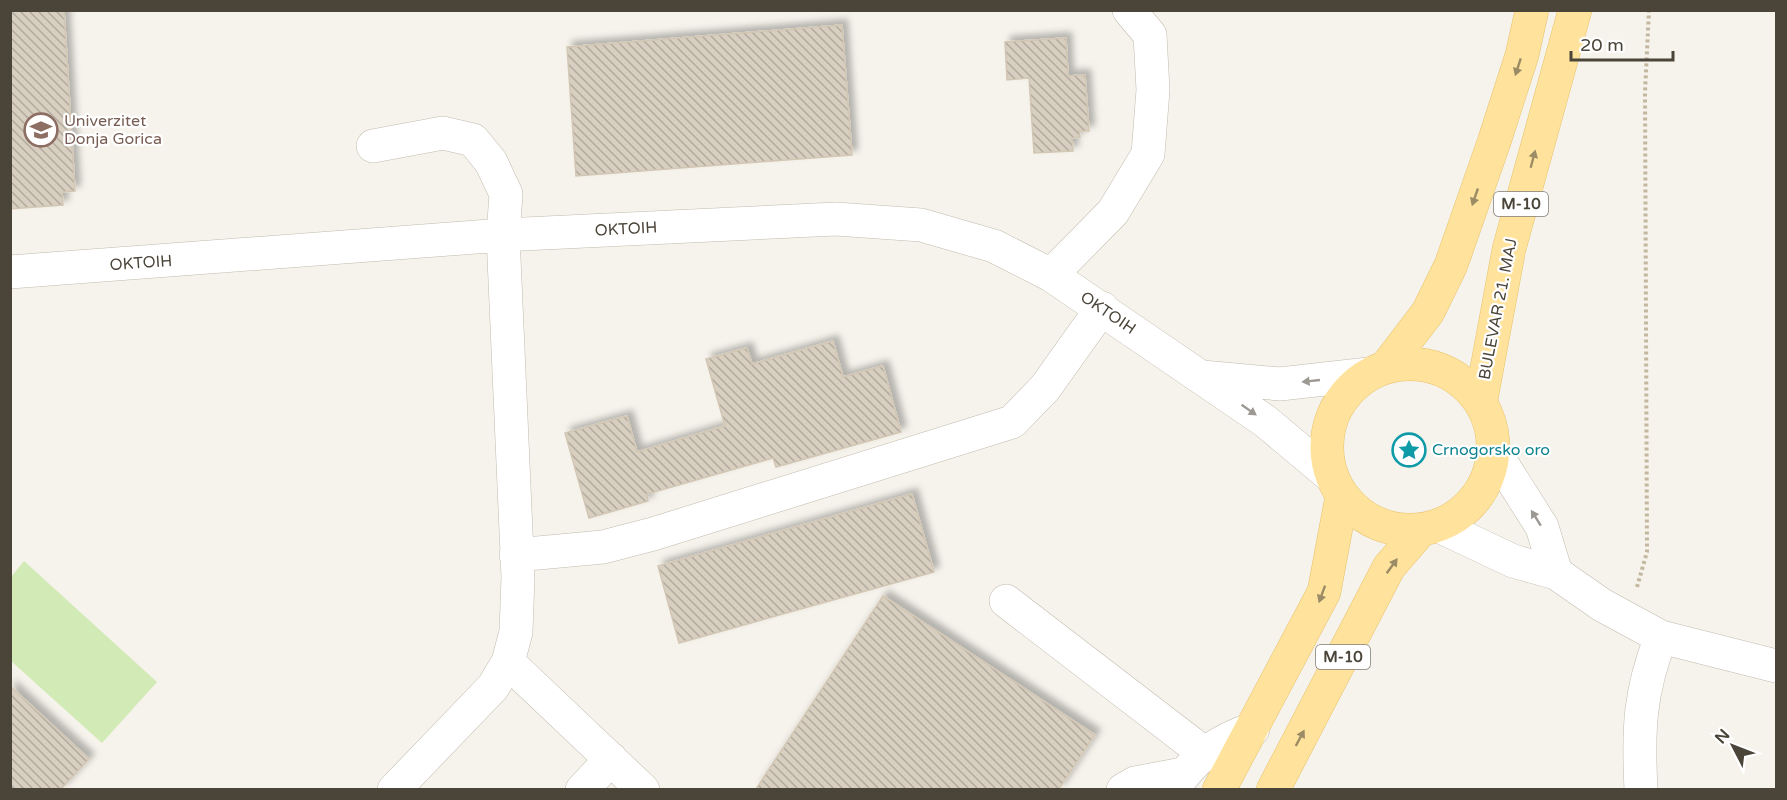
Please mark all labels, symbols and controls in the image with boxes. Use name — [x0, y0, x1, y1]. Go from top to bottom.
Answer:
scale bar — [1571, 24, 1673, 62]
text: 20 m — [1580, 34, 1624, 56]
one-way arrow — [1513, 58, 1522, 76]
place label: Univerzitet Donja Gorica — [64, 111, 162, 149]
school or university icon: Univerzitet Donja Gorica — [23, 112, 59, 148]
one-way arrow — [1529, 149, 1539, 168]
one-way arrow — [1470, 188, 1480, 206]
road number: M-10 — [1494, 192, 1548, 216]
street label: OKTOIH — [594, 217, 658, 241]
street label: BULEVAR 21. MAJ — [1474, 237, 1522, 381]
street label: OKTOIH — [109, 251, 173, 275]
street label: OKTOIH — [1076, 287, 1140, 339]
one-way arrow — [1301, 376, 1320, 385]
one-way arrow — [1240, 404, 1256, 416]
place icon: Crnogorsko oro — [1391, 432, 1427, 468]
place label: Crnogorsko oro — [1432, 440, 1550, 460]
one-way arrow — [1531, 510, 1542, 526]
one-way arrow — [1385, 558, 1397, 573]
one-way arrow — [1317, 585, 1326, 603]
road number: M-10 — [1316, 645, 1370, 669]
north arrow — [1703, 716, 1763, 776]
text: N — [1711, 725, 1734, 748]
one-way arrow — [1295, 729, 1305, 746]

